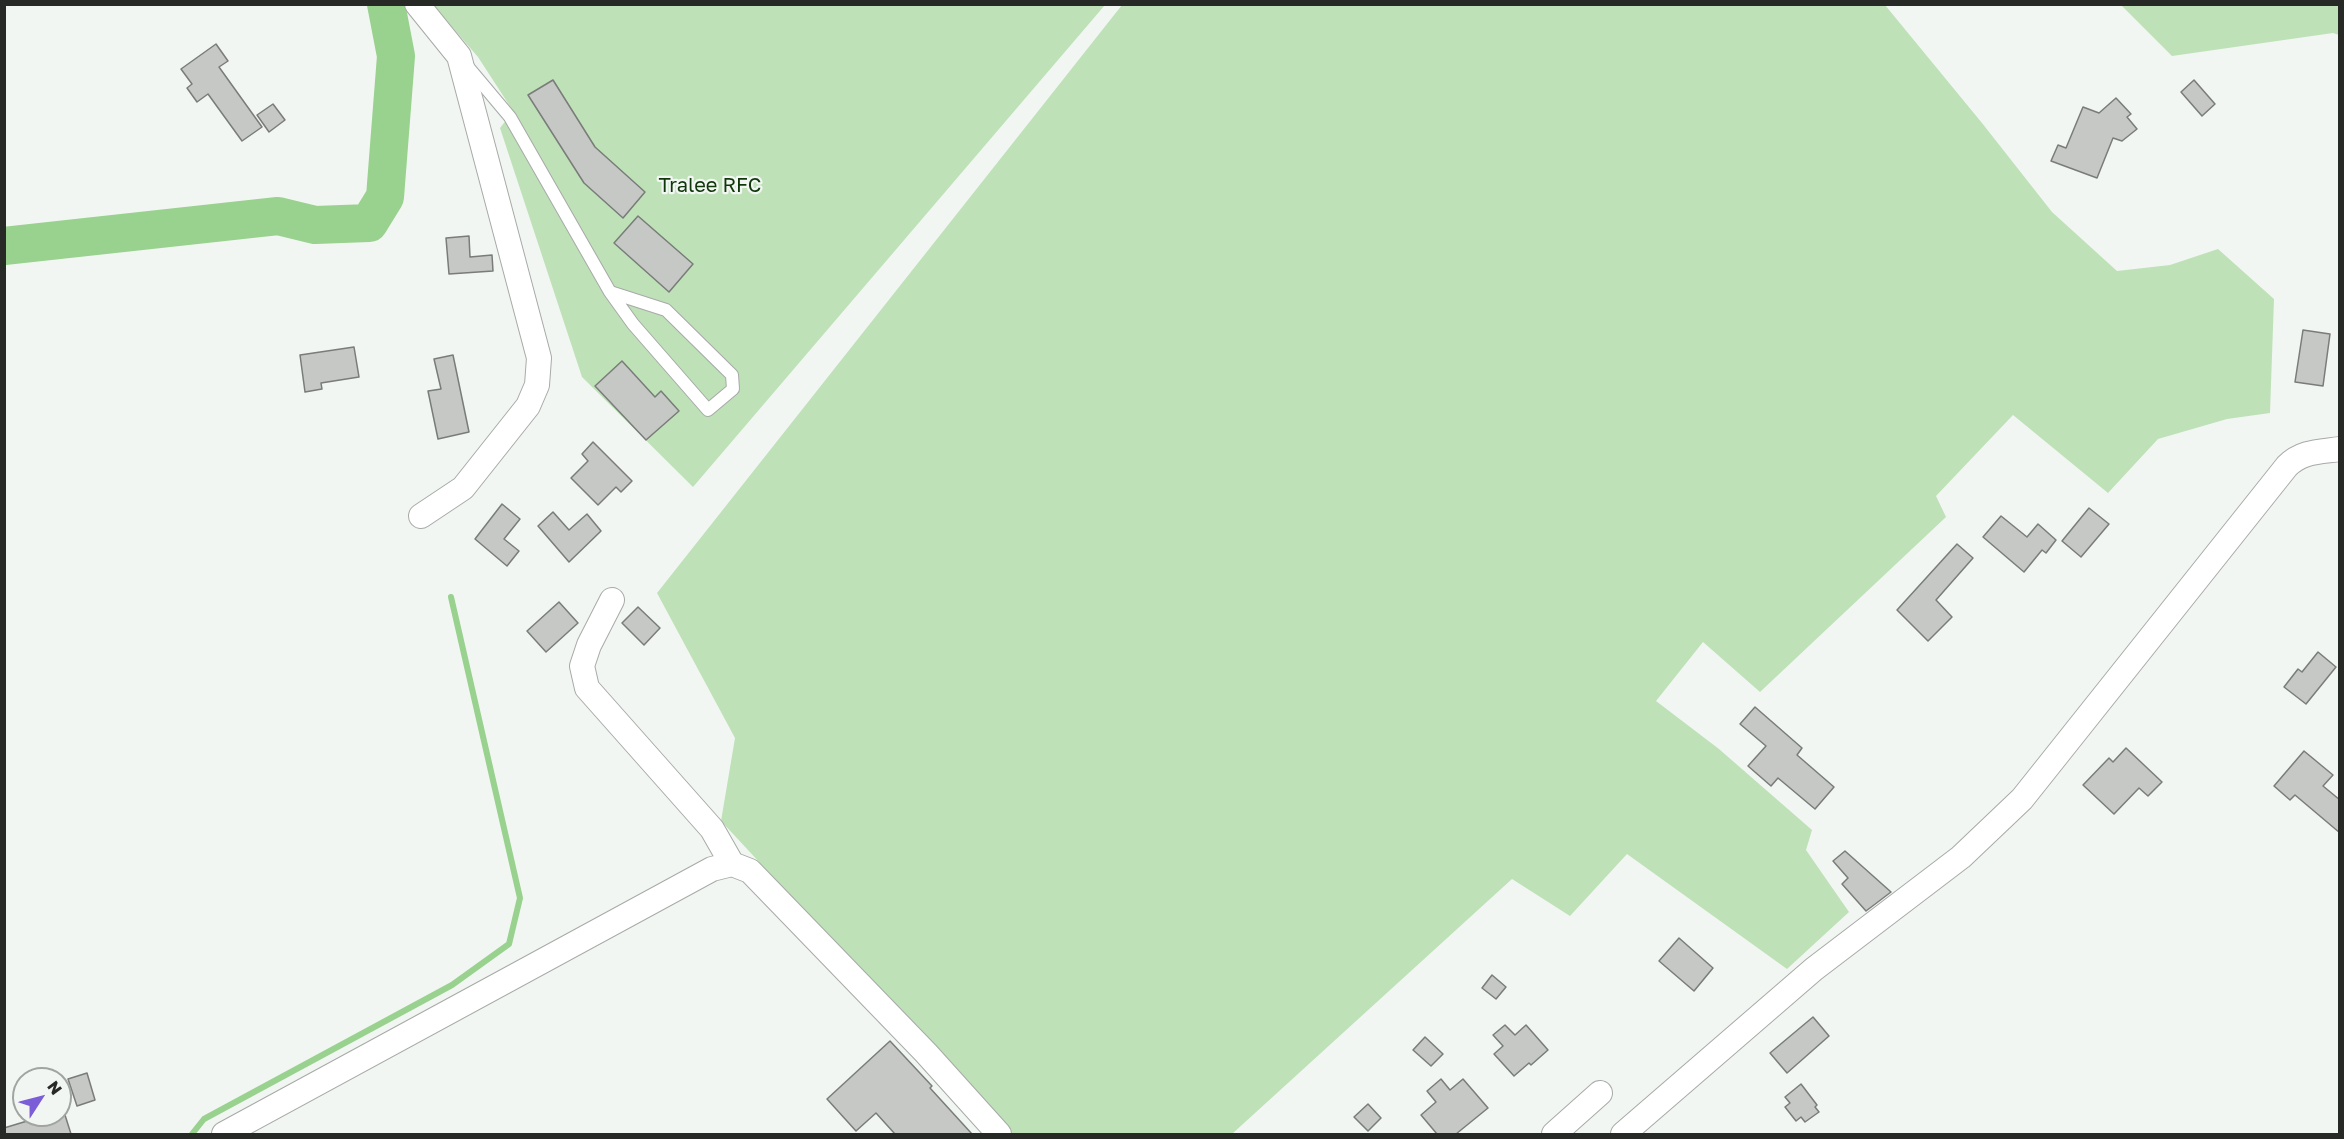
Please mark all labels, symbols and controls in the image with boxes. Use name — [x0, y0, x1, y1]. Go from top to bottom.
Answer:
park label: Tralee RFC — [659, 174, 761, 198]
north arrow — [12, 1067, 72, 1127]
text: N — [43, 1077, 67, 1098]

